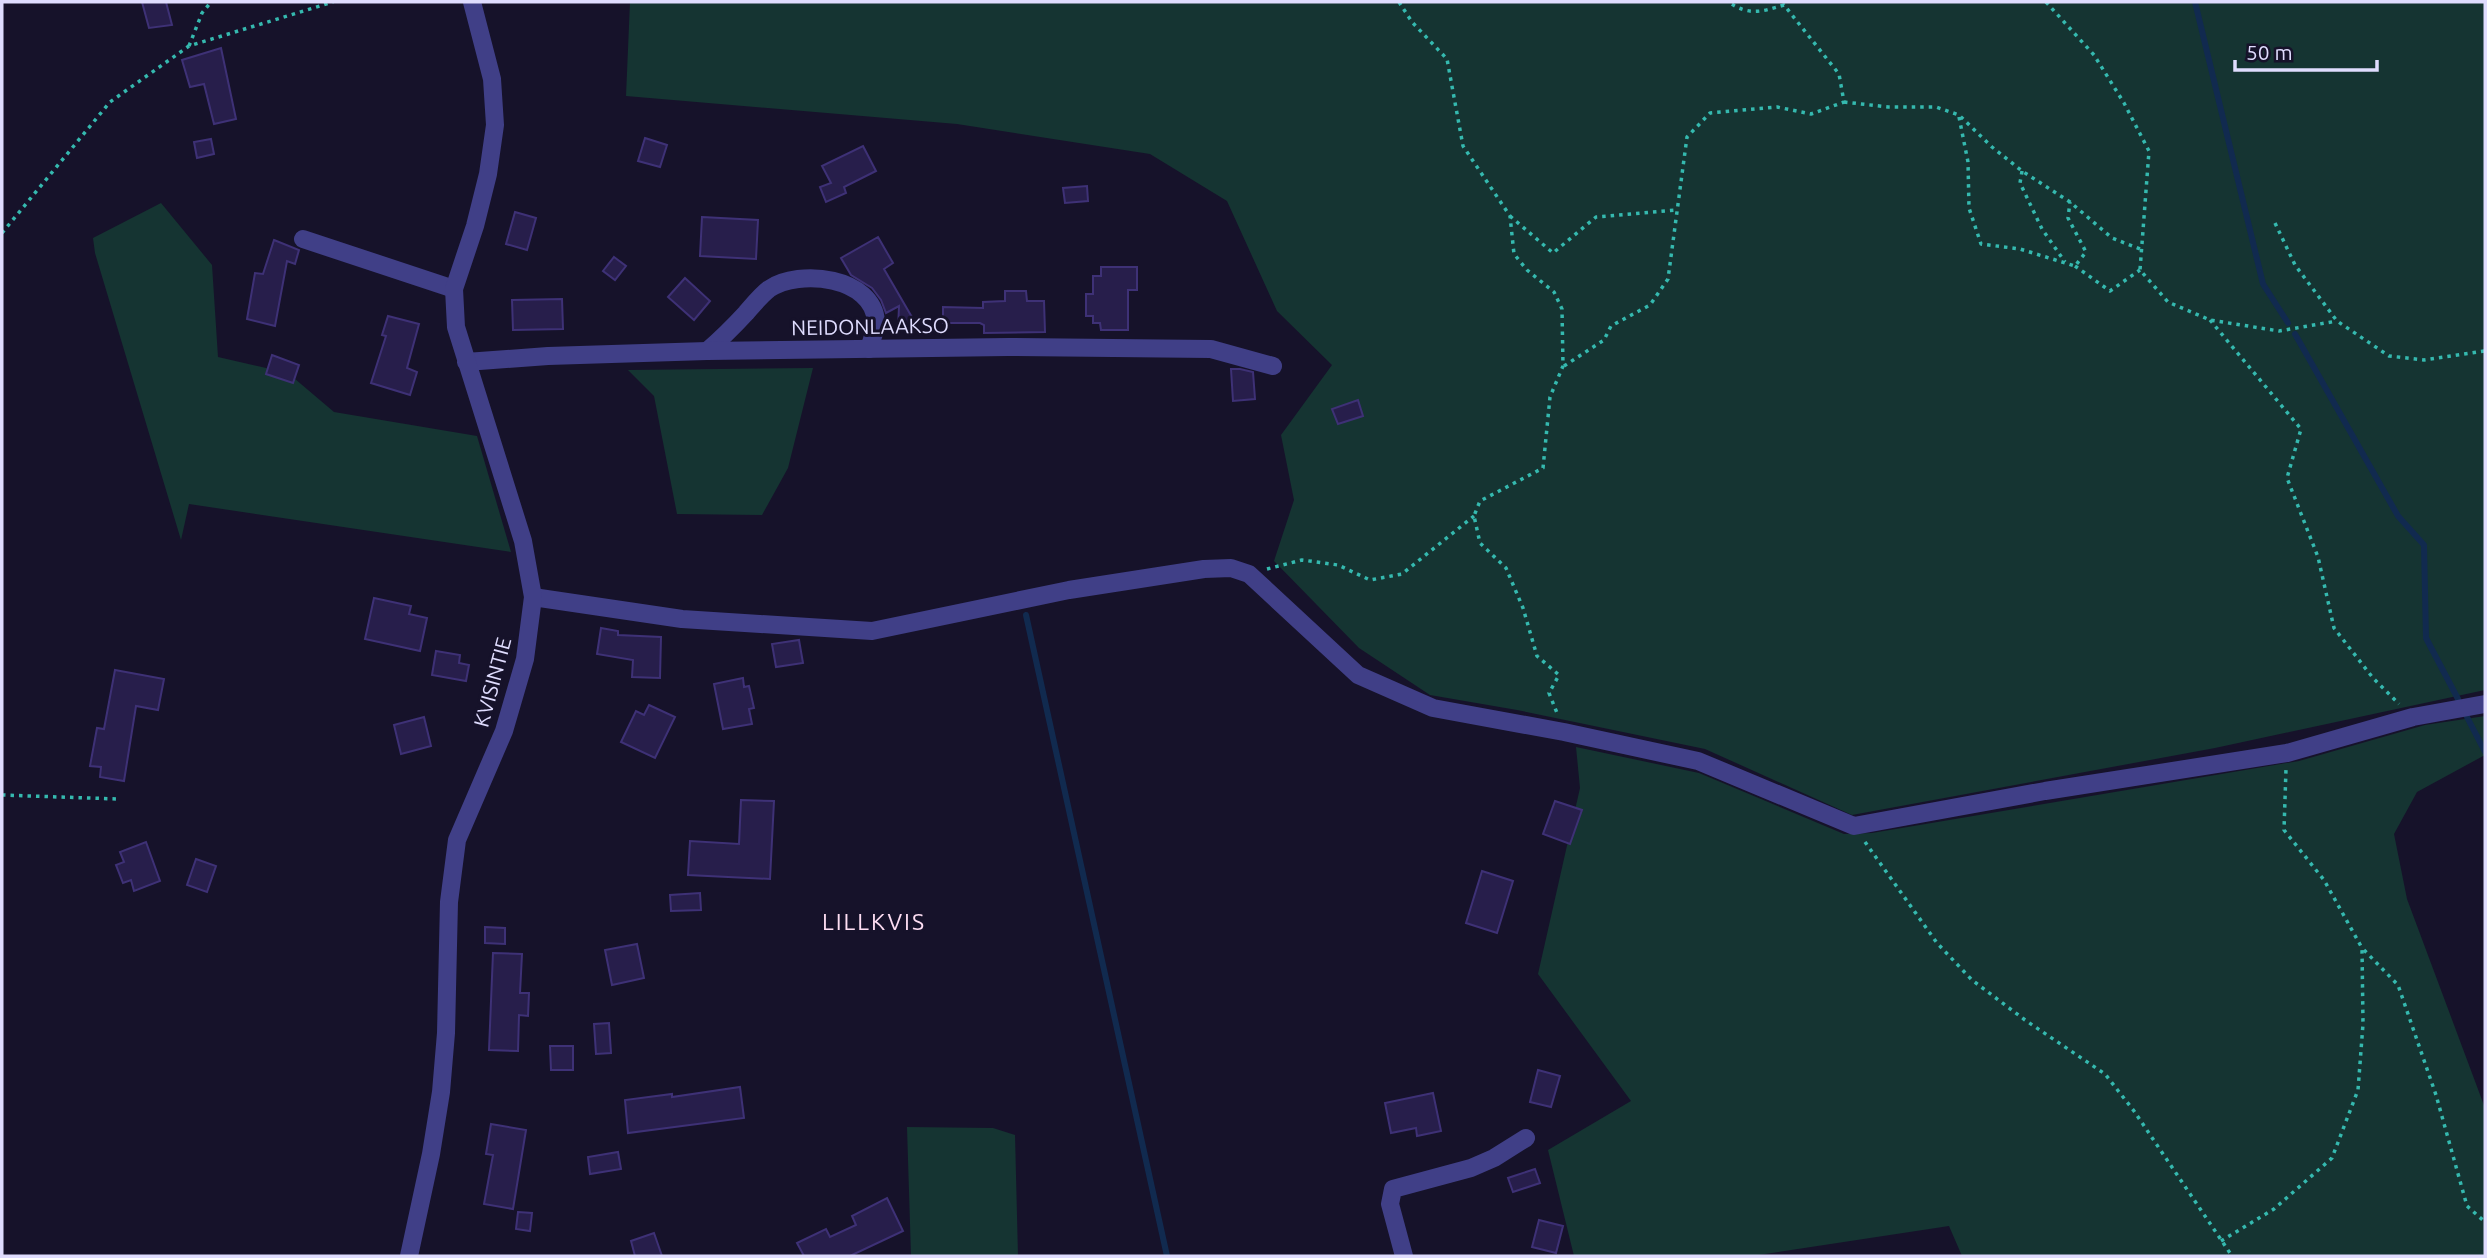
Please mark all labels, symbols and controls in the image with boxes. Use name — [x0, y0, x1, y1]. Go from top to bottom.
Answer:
scale bar — [2235, 28, 2377, 72]
text: 50 m — [2246, 40, 2293, 64]
street label: NEIDONLAAKSO — [791, 313, 949, 339]
street label: KVISINTIE — [468, 634, 516, 730]
district label: LILLKVIS — [822, 909, 926, 934]

